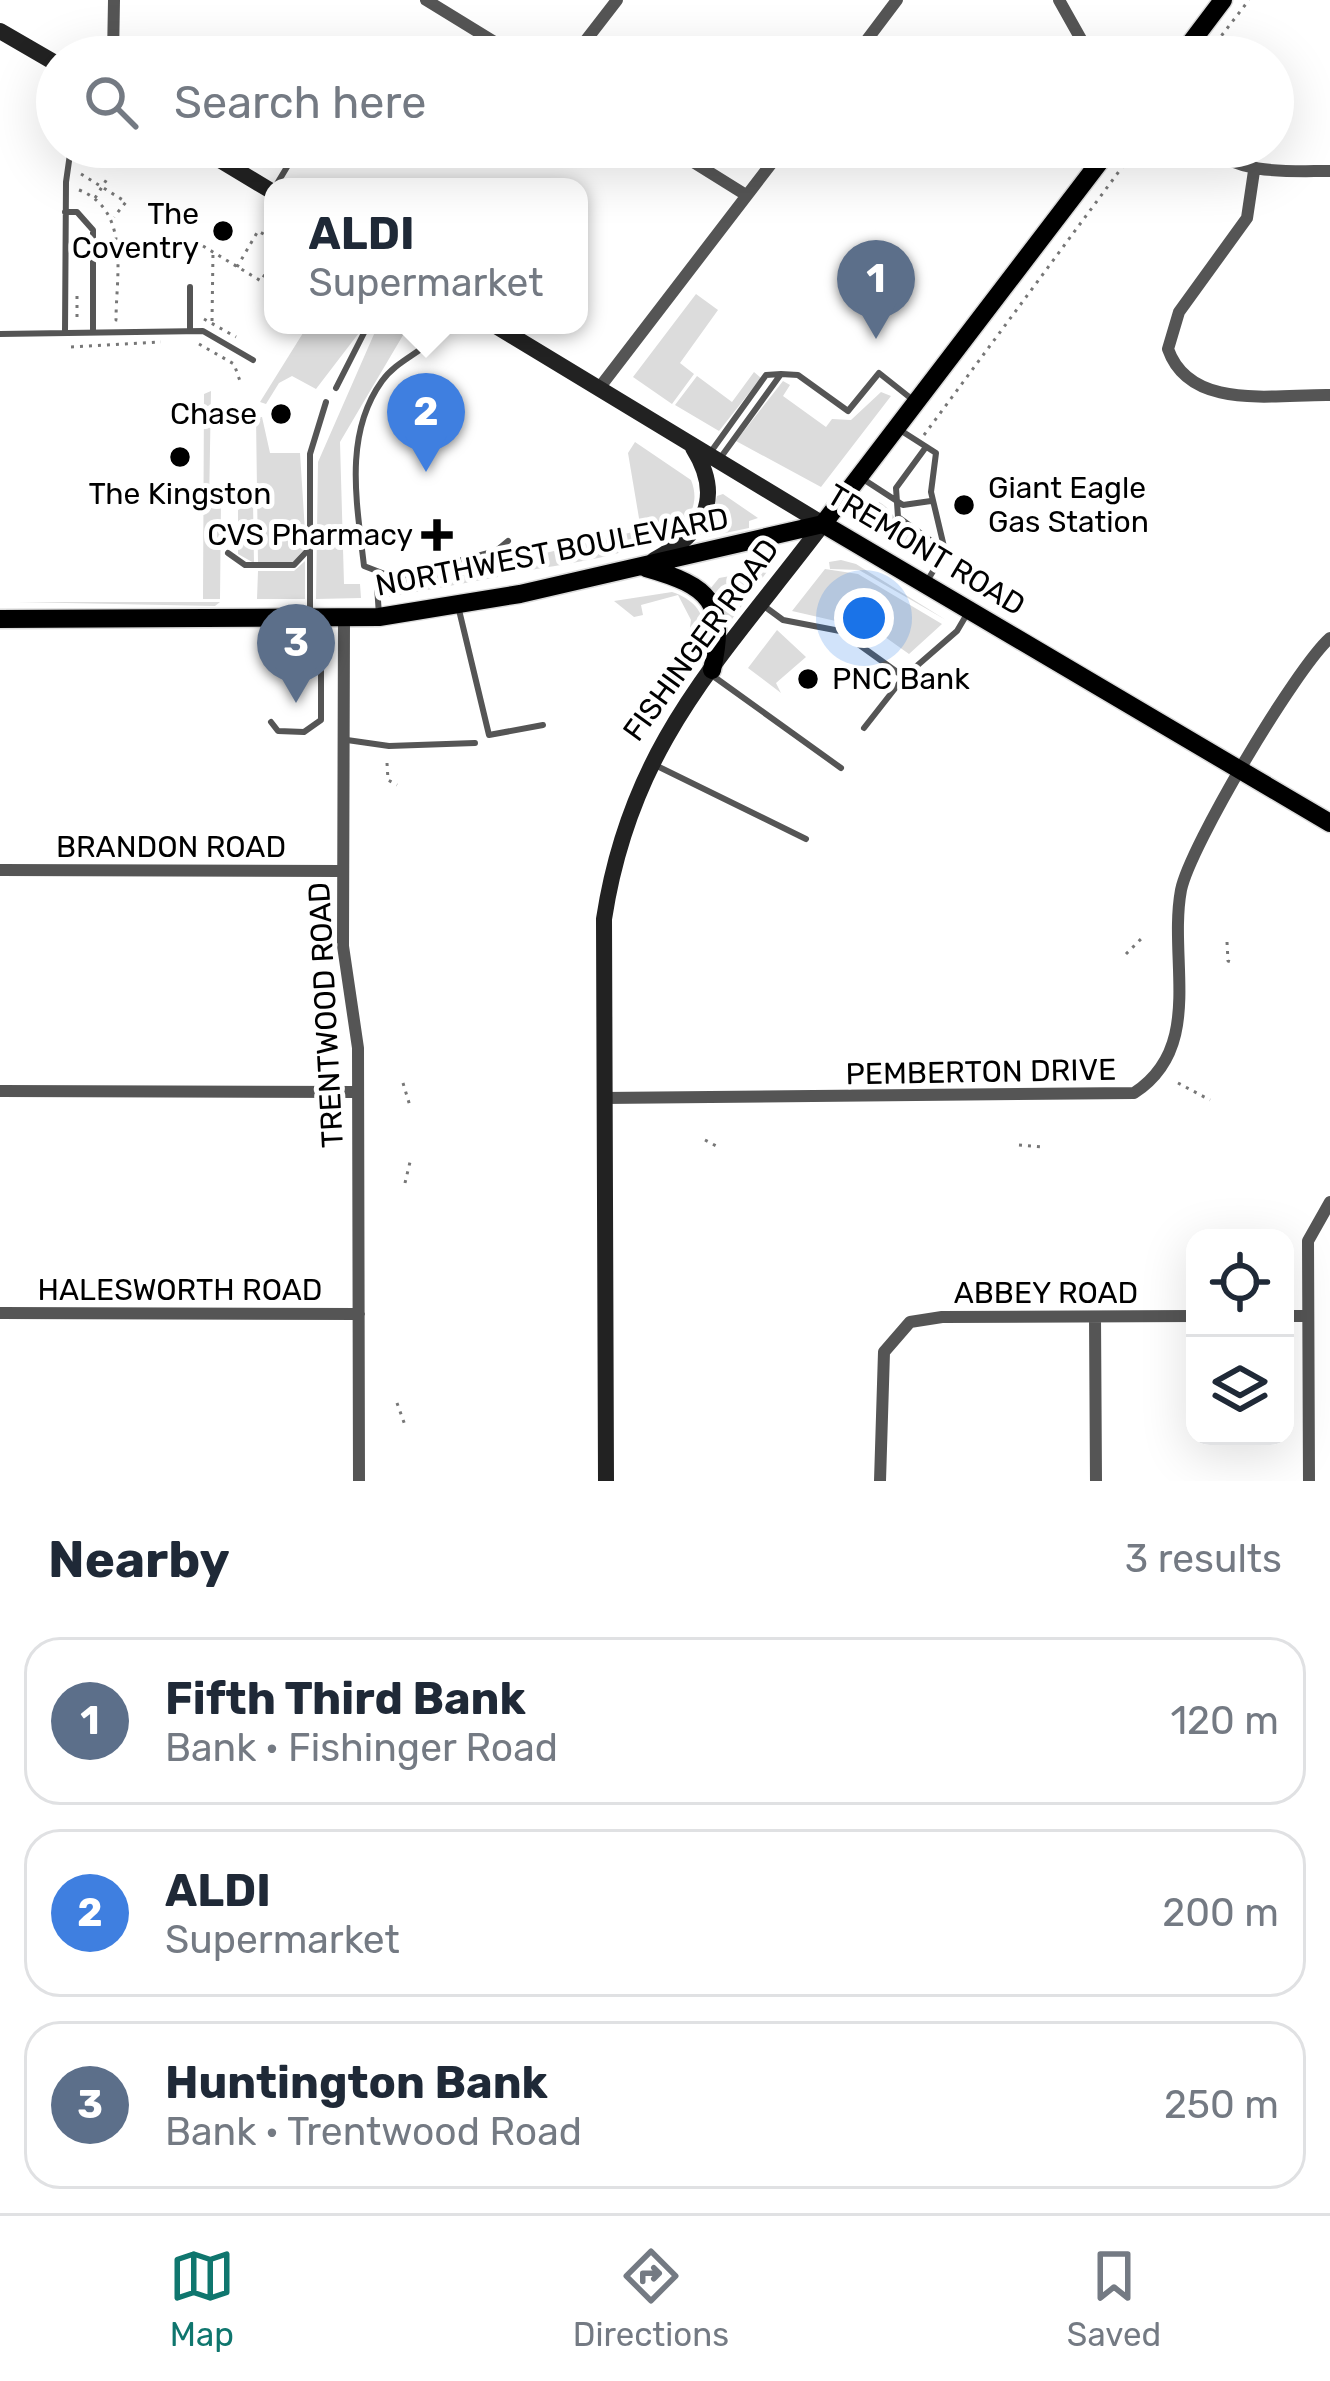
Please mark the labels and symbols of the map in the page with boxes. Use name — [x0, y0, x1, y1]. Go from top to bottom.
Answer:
place label: The Coventry — [72, 196, 199, 266]
marker: The Coventry — [210, 218, 236, 244]
pin: 1 — [837, 240, 915, 339]
pin: 2 — [387, 373, 465, 472]
place label: Chase — [170, 396, 257, 432]
marker: Chase — [268, 401, 294, 427]
marker: The Kingston — [167, 444, 193, 470]
place label: Giant Eagle Gas Station — [988, 470, 1149, 540]
place label: The Kingston — [89, 476, 271, 512]
street label: TREMONT ROAD — [821, 477, 1031, 623]
marker: Giant Eagle Gas Station — [951, 492, 977, 518]
street label: NORTHWEST BOULEVARD — [372, 500, 732, 604]
place label: CVS Pharmacy — [207, 517, 413, 553]
marker: CVS Pharmacy — [424, 522, 450, 548]
street label: FISHINGER ROAD — [616, 532, 786, 748]
your location — [834, 588, 894, 648]
pin: 3 — [257, 604, 335, 703]
place label: PNC Bank — [832, 661, 970, 697]
marker: PNC Bank — [795, 666, 821, 692]
street label: BRANDON ROAD — [56, 829, 286, 865]
street label: TRENTWOOD ROAD — [301, 881, 351, 1149]
street label: PEMBERTON DRIVE — [845, 1052, 1117, 1092]
street label: HALESWORTH ROAD — [38, 1272, 322, 1308]
street label: ABBEY ROAD — [954, 1275, 1138, 1311]

